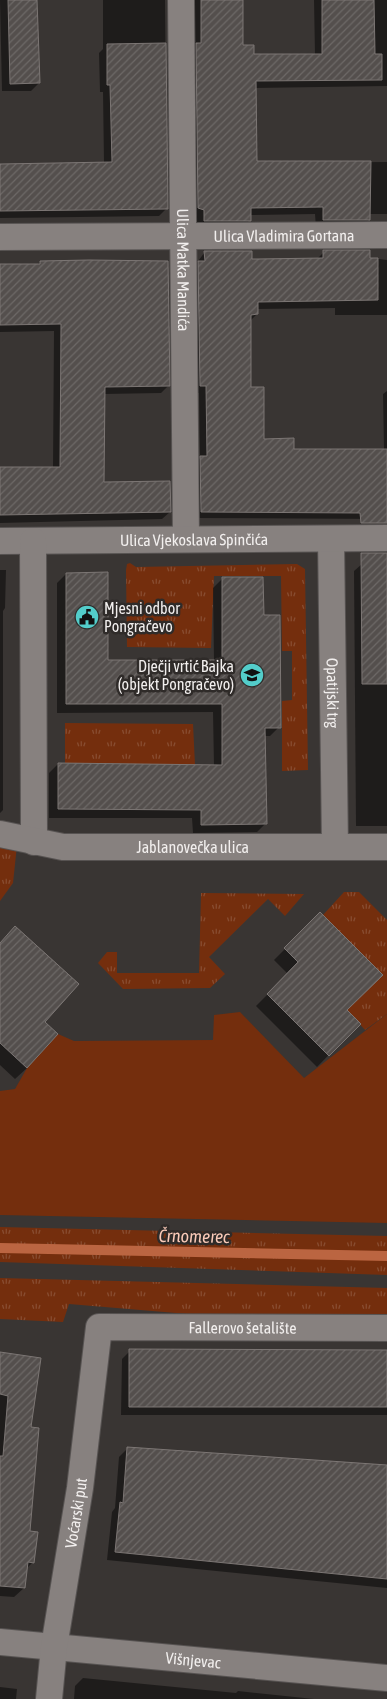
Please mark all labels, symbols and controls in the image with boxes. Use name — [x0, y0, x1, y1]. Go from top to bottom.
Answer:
street label: Ulica Matka Mandića — [174, 208, 193, 332]
street label: Ulica Vladimira Gortana — [213, 226, 355, 245]
street label: Ulica Vjekoslava Spinčića — [120, 530, 268, 550]
place label: Mjesni odbor Pongračevo — [104, 599, 180, 636]
public building icon: Mjesni odbor Pongračevo — [74, 604, 100, 630]
place label: Dječji vrtić Bajka (objekt Pongračevo) — [118, 657, 234, 694]
street label: Opatijski trg — [323, 658, 342, 728]
school or university icon: Dječji vrtić Bajka (objekt Pongračevo) — [239, 662, 265, 688]
street label: Jablanovečka ulica — [137, 838, 249, 856]
water label: Črnomerec — [158, 1225, 230, 1247]
street label: Fallerovo šetalište — [189, 1318, 296, 1337]
street label: Voćarski put — [61, 1476, 90, 1550]
street label: Višnjevac — [165, 1648, 222, 1672]

